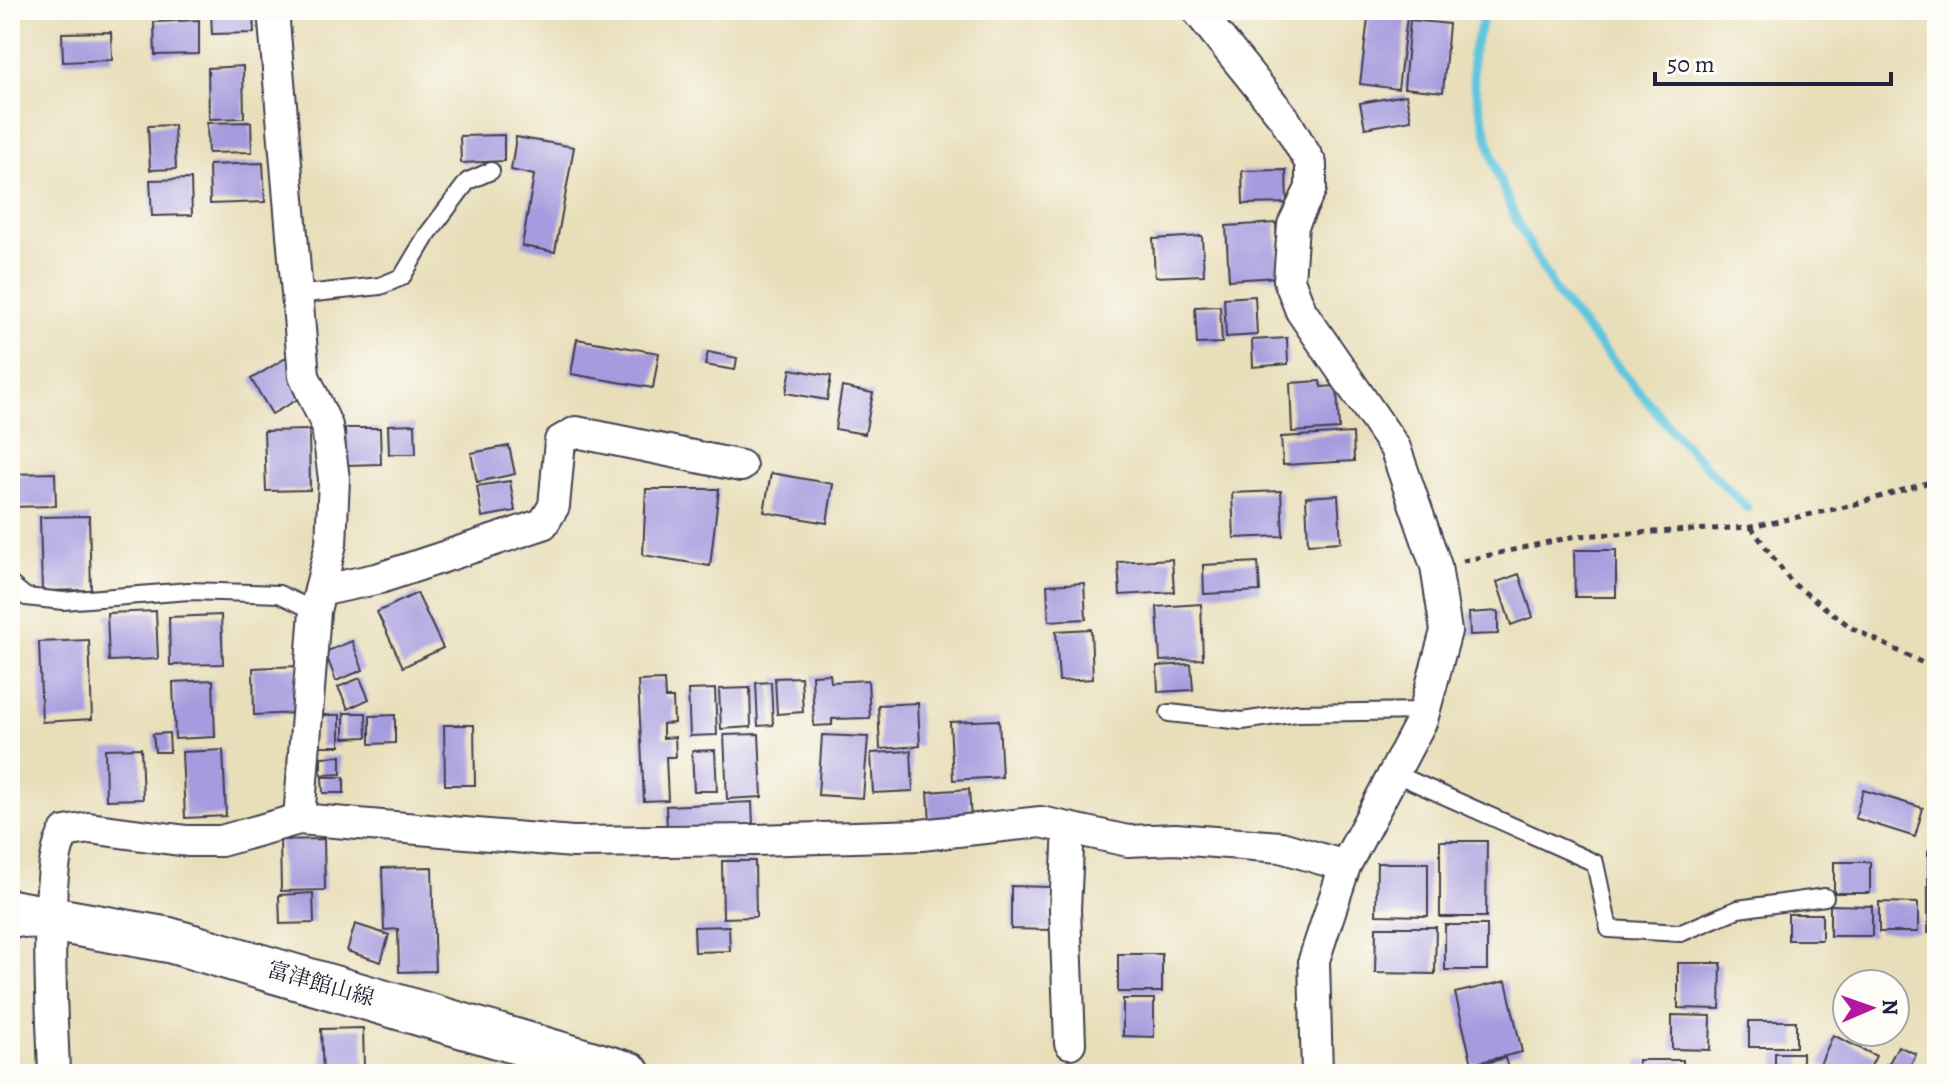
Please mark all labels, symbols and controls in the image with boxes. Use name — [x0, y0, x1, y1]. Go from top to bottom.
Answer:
scale bar — [1655, 36, 1891, 86]
text: 50 m — [1667, 48, 1715, 80]
street label: 富津館山線 — [264, 954, 378, 1014]
north arrow — [1831, 968, 1911, 1048]
text: N — [1875, 999, 1905, 1016]

